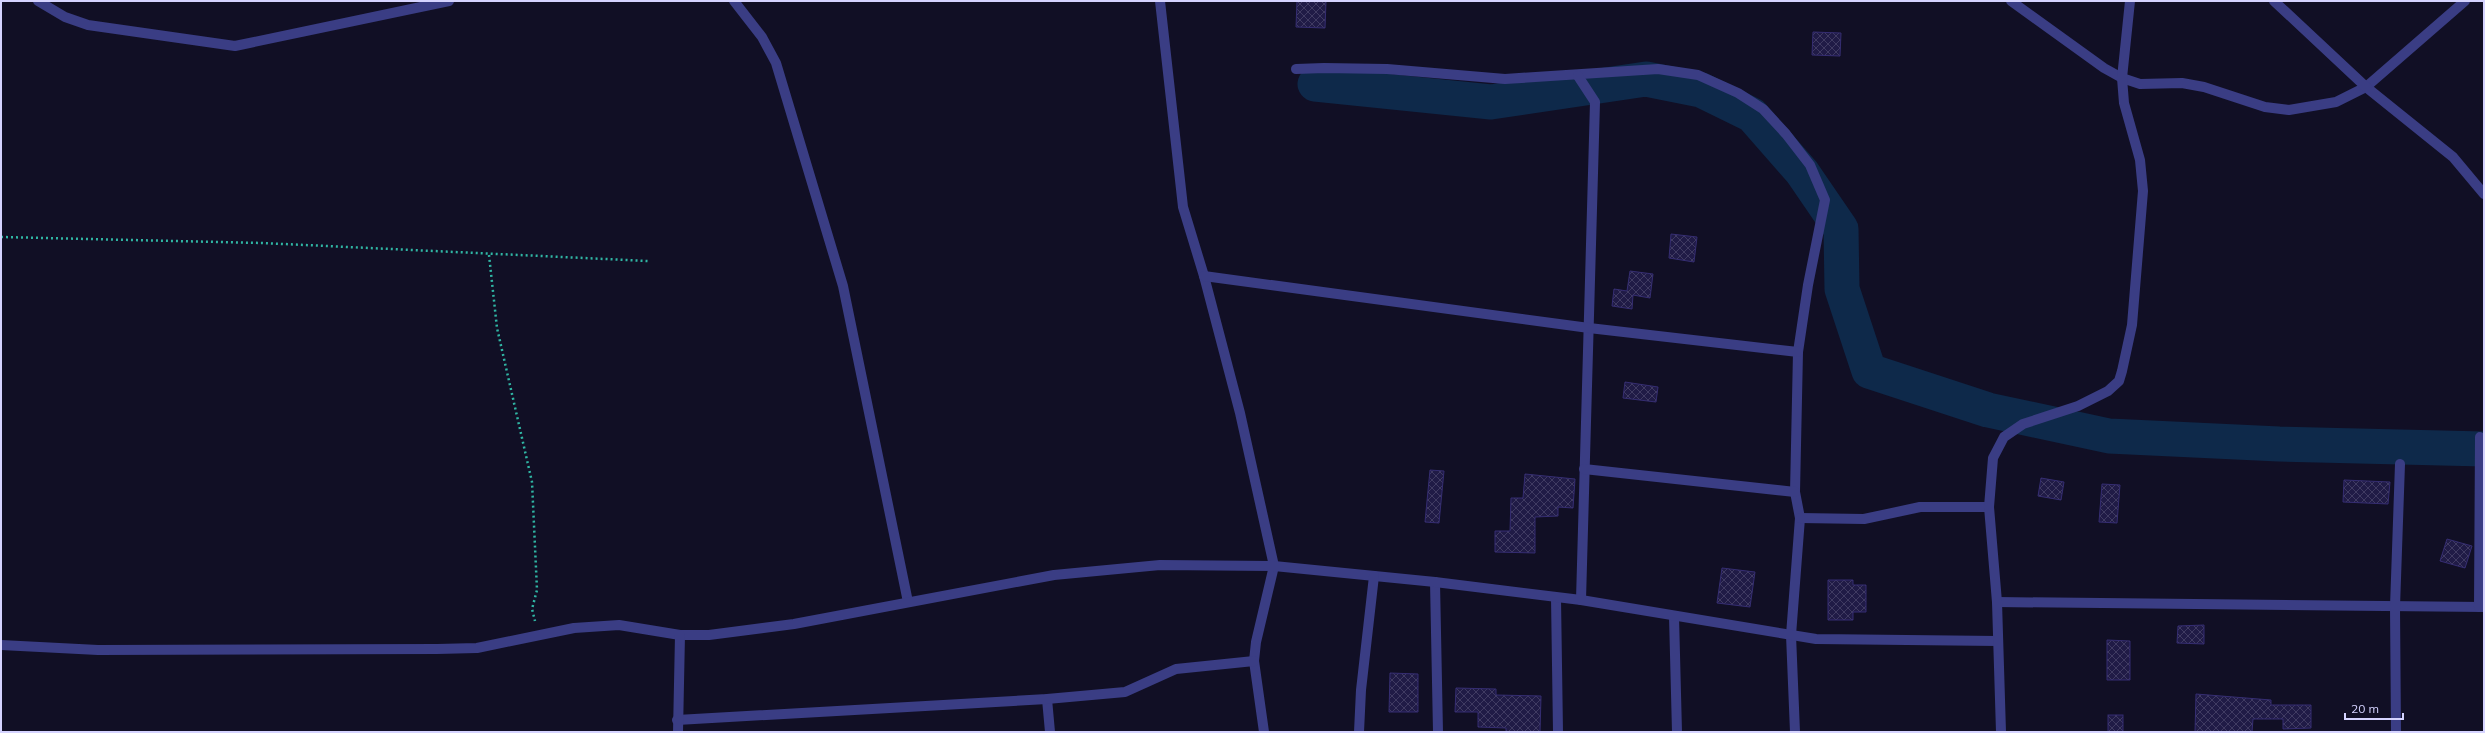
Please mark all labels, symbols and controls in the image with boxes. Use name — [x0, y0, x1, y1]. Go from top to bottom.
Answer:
scale bar — [2345, 695, 2403, 721]
text: 20 m — [2351, 701, 2379, 716]

